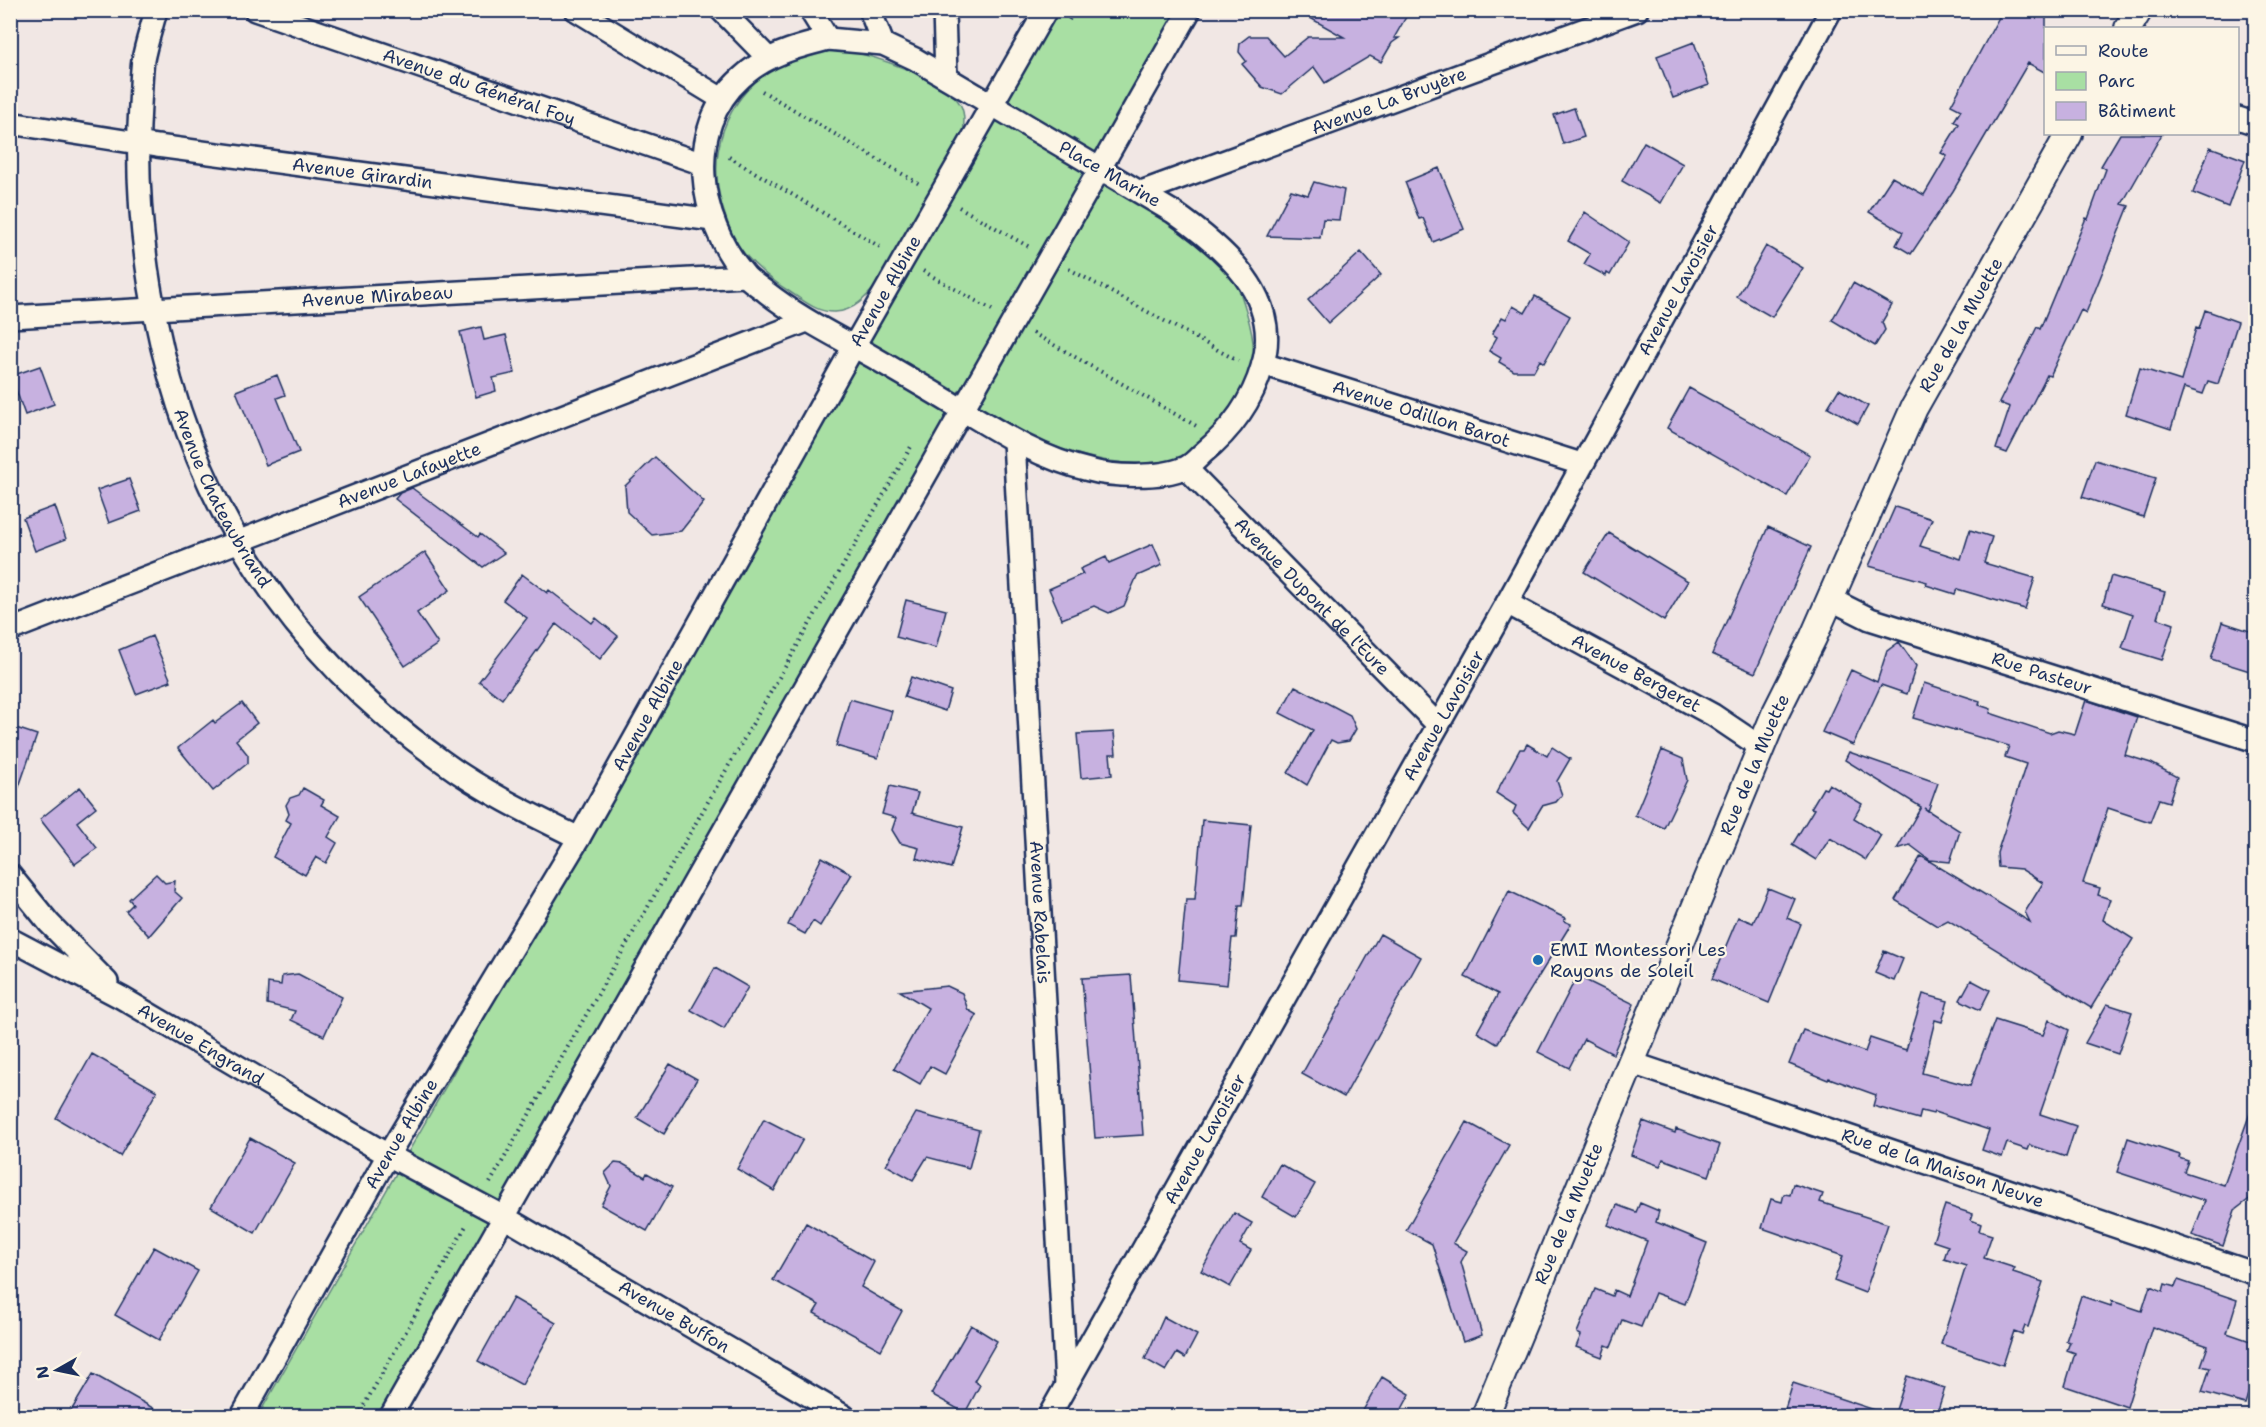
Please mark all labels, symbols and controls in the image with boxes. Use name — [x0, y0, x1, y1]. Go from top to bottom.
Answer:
legend — [2044, 27, 2239, 135]
text: Route — [2098, 39, 2149, 63]
street label: Avenue du Général Foy — [380, 43, 579, 131]
street label: Avenue La Bruyère — [1308, 62, 1470, 140]
text: Parc — [2098, 69, 2135, 93]
text: Bâtiment — [2098, 99, 2176, 123]
street label: Place Marine — [1055, 135, 1165, 213]
street label: Avenue Girardin — [291, 152, 434, 195]
street label: Avenue Lavoisier — [1632, 220, 1724, 360]
street label: Avenue Albine — [844, 231, 927, 351]
street label: Rue de la Muette — [1913, 253, 2009, 397]
street label: Avenue Mirabeau — [301, 280, 454, 313]
street label: Avenue Odillon Barot — [1329, 375, 1513, 453]
street label: Avenue Chateaubriand — [168, 405, 277, 592]
street label: Avenue Lafayette — [334, 437, 484, 514]
street label: Avenue Dupont de l'Eure — [1229, 512, 1395, 681]
street label: Avenue Bergeret — [1567, 628, 1705, 718]
street label: Avenue Lavoisier — [1397, 646, 1490, 785]
street label: Rue Pasteur — [1989, 646, 2095, 700]
street label: Avenue Albine — [607, 655, 689, 775]
street label: Rue de la Muette — [1714, 690, 1795, 839]
street label: Avenue Rabelais — [1024, 840, 1056, 985]
place label: EMI Montessori Les Rayons de Soleil — [1550, 938, 1726, 983]
marker: EMI Montessori Les Rayons de Soleil — [1531, 953, 1545, 967]
street label: Avenue Engrand — [133, 998, 268, 1091]
street label: Avenue Lavoisier — [1159, 1069, 1251, 1209]
street label: Avenue Albine — [359, 1074, 443, 1194]
street label: Rue de la Maison Neuve — [1838, 1123, 2047, 1213]
street label: Rue de la Muette — [1529, 1139, 1609, 1288]
street label: Avenue Buffon — [614, 1275, 734, 1359]
north arrow — [27, 1340, 87, 1400]
text: N — [31, 1364, 54, 1380]

